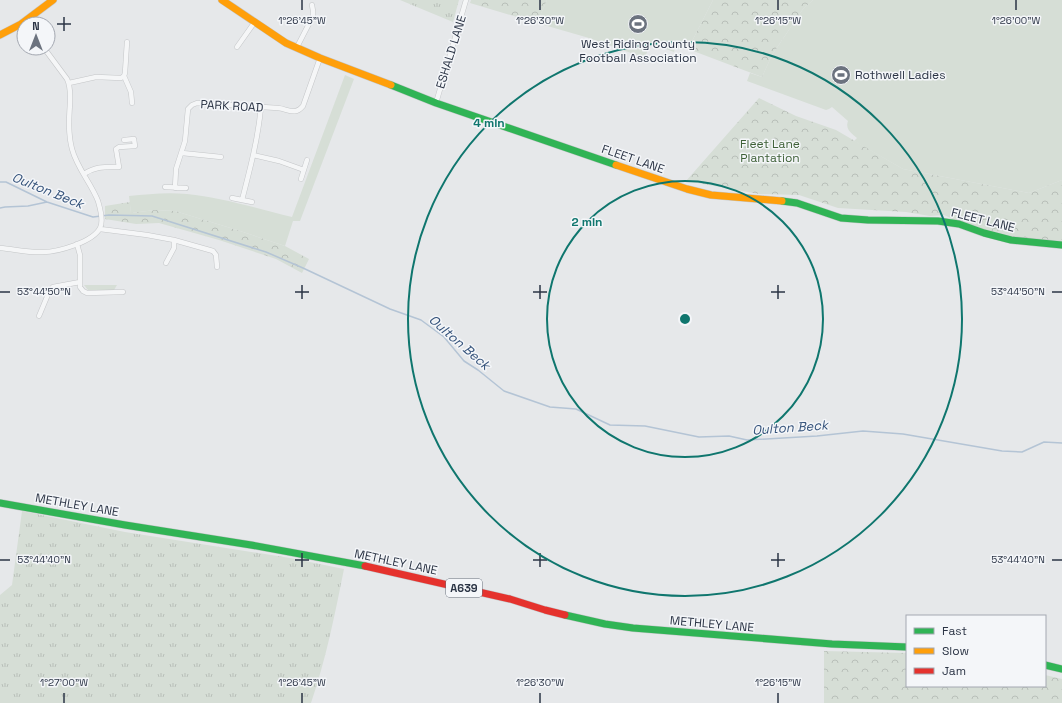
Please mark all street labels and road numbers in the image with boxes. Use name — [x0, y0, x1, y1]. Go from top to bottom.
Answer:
street label: ESHALD LANE — [432, 13, 470, 91]
street label: PARK ROAD — [200, 96, 264, 116]
street label: FLEET LANE — [600, 141, 667, 177]
street label: FLEET LANE — [949, 204, 1017, 236]
street label: METHLEY LANE — [34, 490, 120, 520]
street label: METHLEY LANE — [353, 545, 439, 579]
road number: A639 — [446, 579, 482, 597]
street label: METHLEY LANE — [669, 612, 755, 636]

